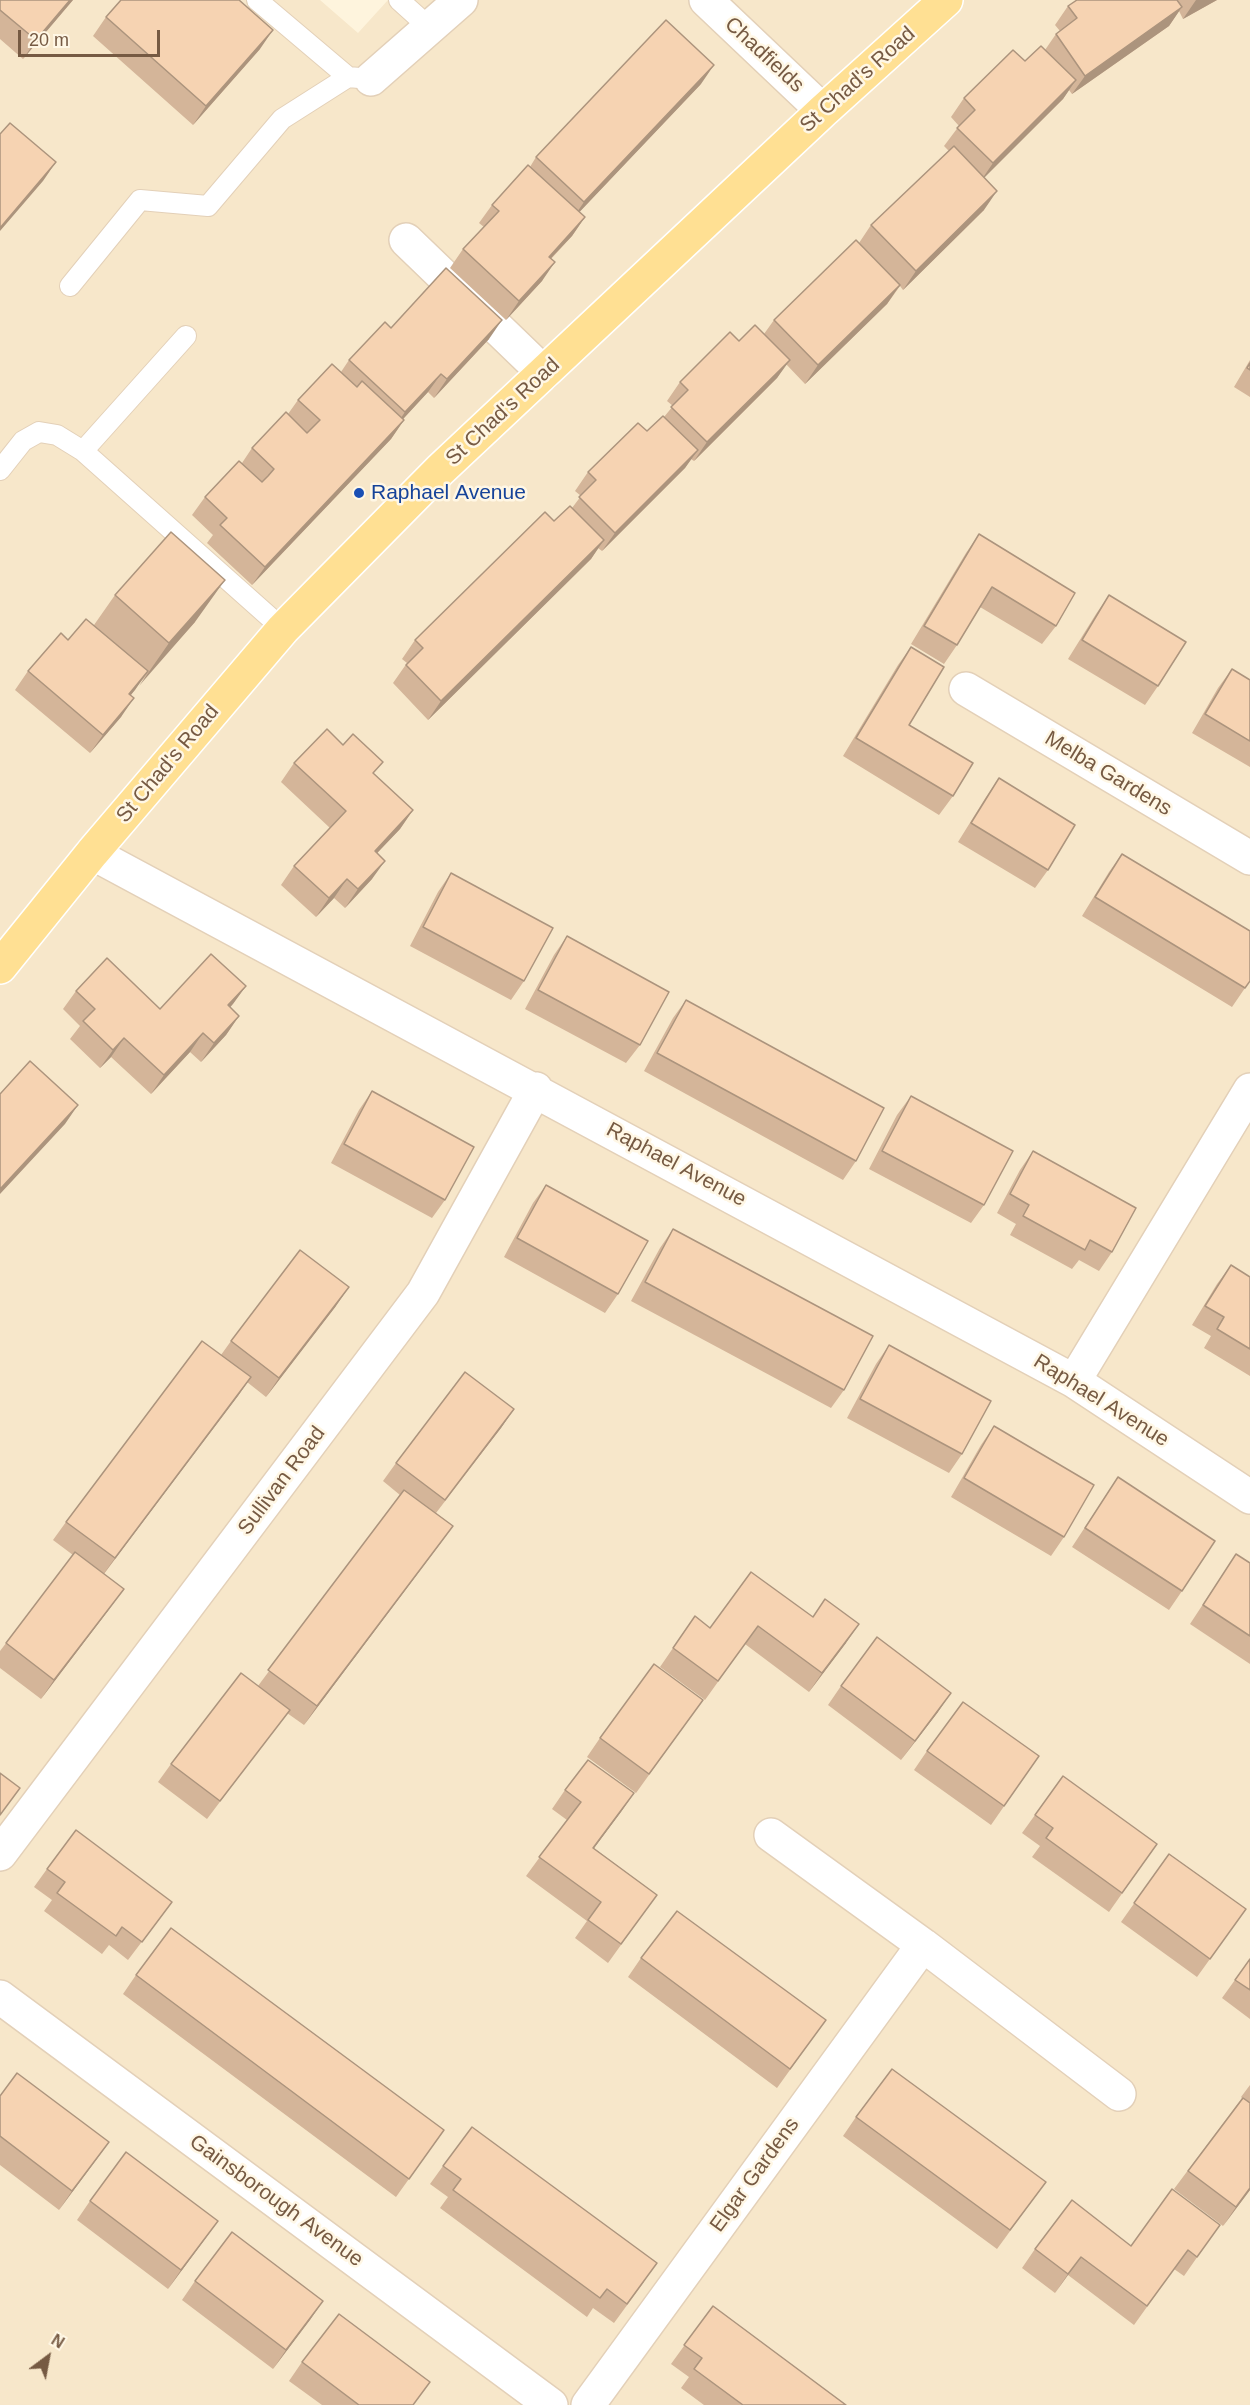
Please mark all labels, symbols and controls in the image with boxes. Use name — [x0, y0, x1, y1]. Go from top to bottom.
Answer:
street label: Chadfields — [719, 12, 809, 98]
scale bar — [21, 18, 164, 56]
street label: St Chad's Road — [795, 22, 921, 138]
text: 20 m — [29, 30, 69, 50]
street label: St Chad's Road — [441, 353, 565, 471]
place label: Raphael Avenue — [371, 480, 526, 506]
marker: Raphael Avenue — [352, 486, 366, 500]
street label: St Chad's Road — [111, 700, 225, 828]
street label: Melba Gardens — [1040, 726, 1176, 822]
street label: Raphael Avenue — [602, 1118, 750, 1212]
street label: Raphael Avenue — [1029, 1349, 1173, 1453]
street label: Sullivan Road — [233, 1422, 331, 1540]
street label: Elgar Gardens — [705, 2113, 805, 2237]
street label: Gainsborough Avenue — [184, 2129, 368, 2273]
north arrow — [18, 2327, 78, 2387]
text: N — [48, 2331, 67, 2352]

